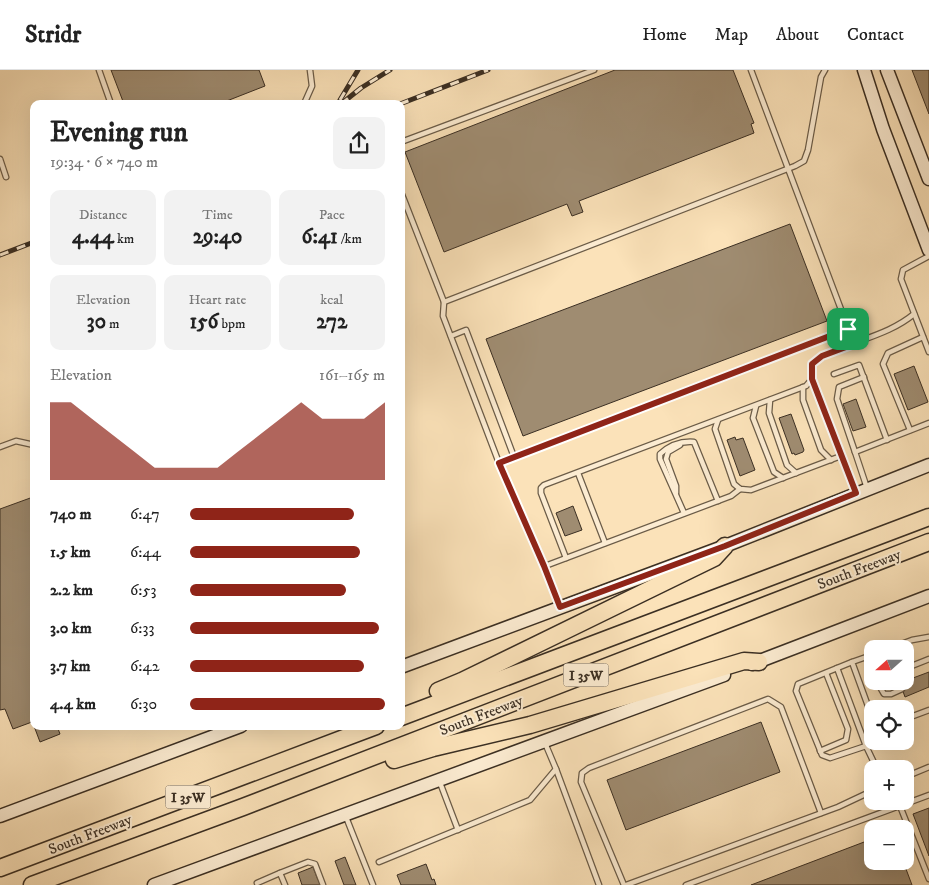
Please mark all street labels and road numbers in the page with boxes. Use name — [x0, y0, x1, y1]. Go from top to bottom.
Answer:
street label: South Freeway — [815, 545, 904, 594]
road number: I 35W — [564, 664, 608, 686]
street label: South Freeway — [437, 691, 526, 740]
road number: I 35W — [166, 786, 210, 809]
street label: South Freeway — [46, 810, 135, 859]

